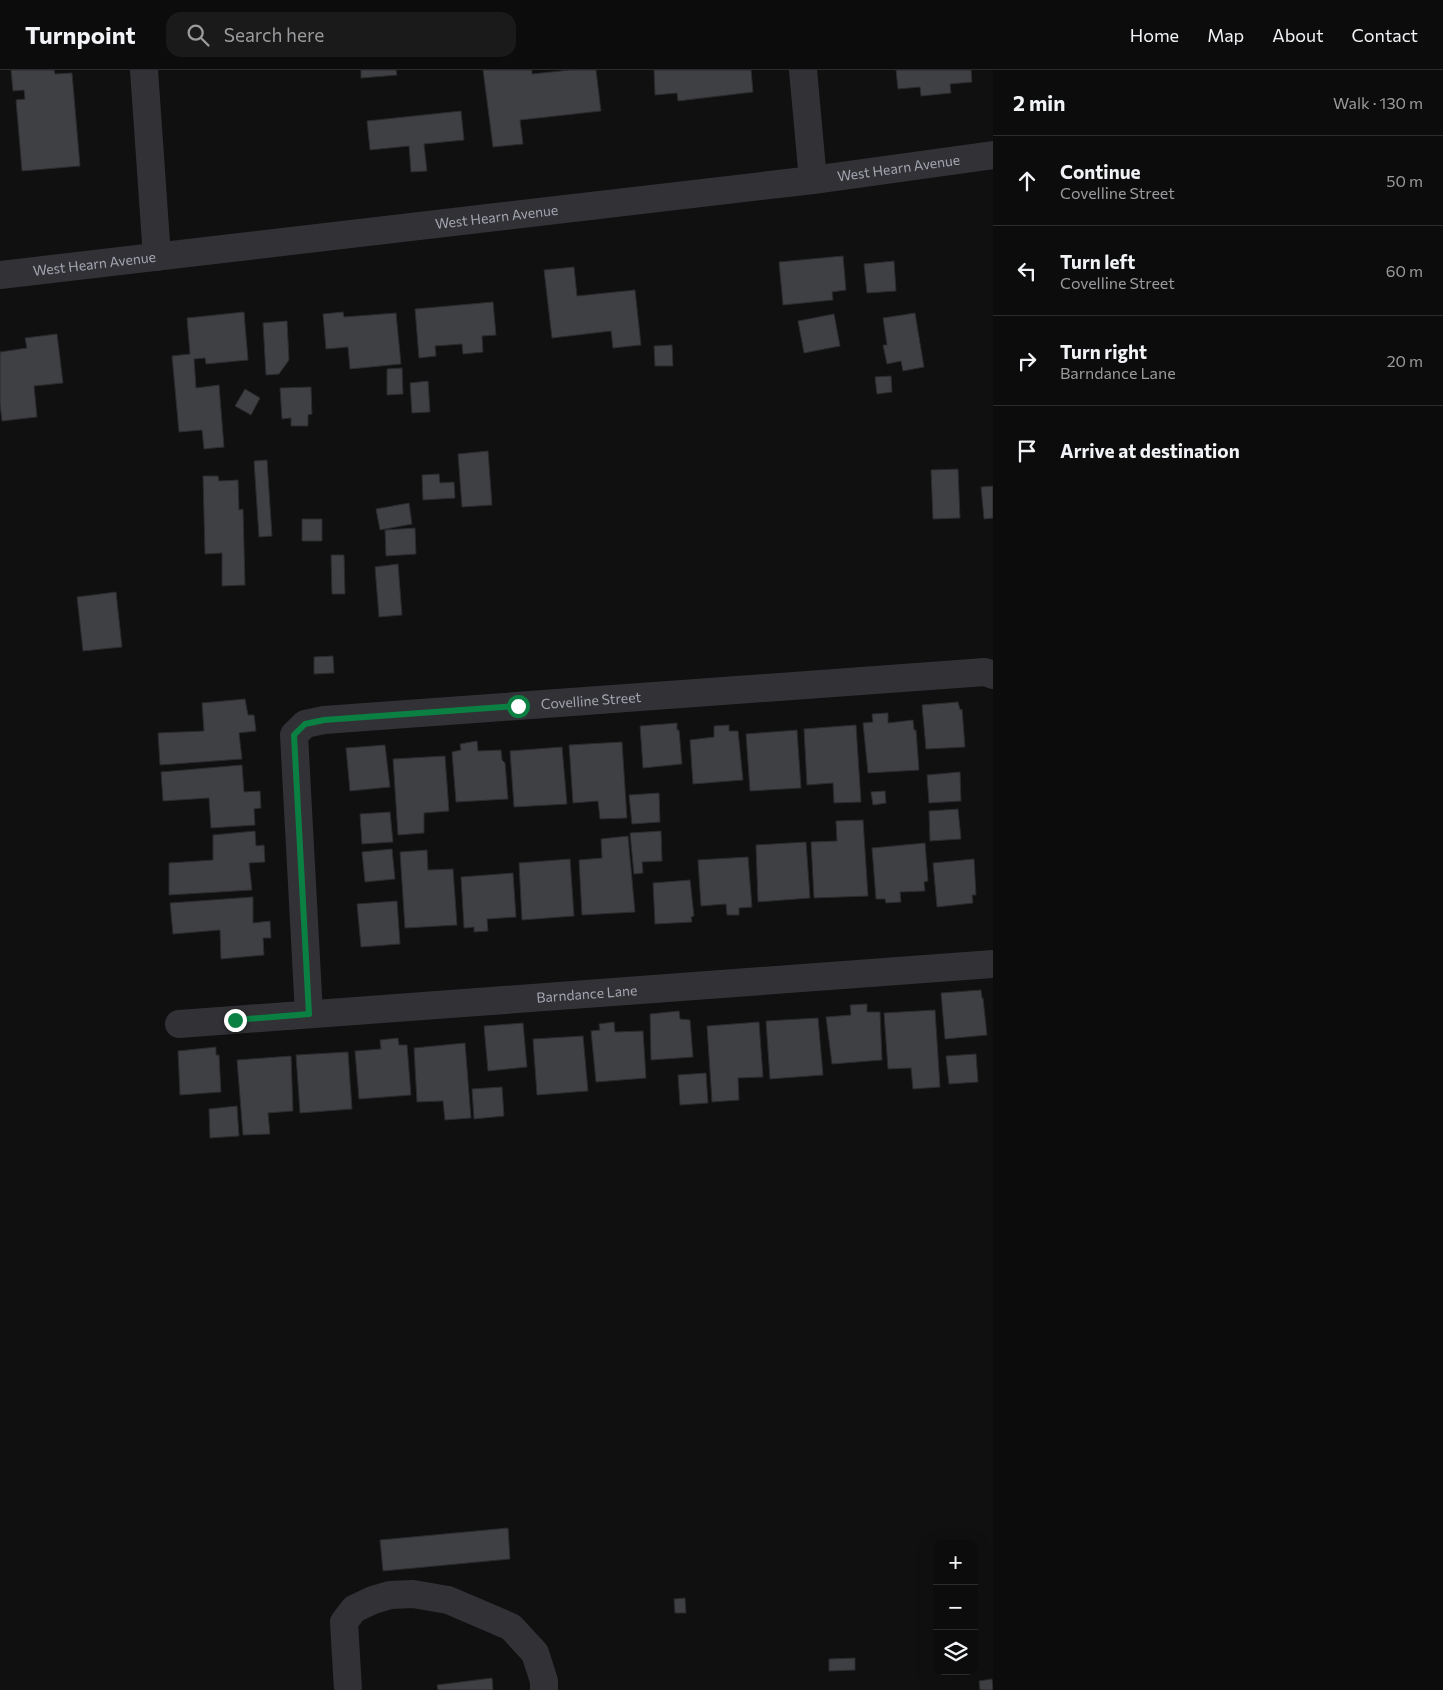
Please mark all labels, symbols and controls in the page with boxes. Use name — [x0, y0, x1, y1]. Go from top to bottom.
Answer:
search box — [166, 12, 516, 57]
text: Turnpoint — [25, 20, 136, 49]
icon: search — [184, 21, 212, 49]
text: Search here — [224, 23, 324, 46]
text: Home — [1130, 24, 1179, 46]
text: Map — [1207, 24, 1244, 46]
text: About — [1272, 24, 1324, 46]
text: Contact — [1352, 24, 1418, 46]
text: 2 min — [1013, 90, 1065, 115]
text: Walk · 130 m — [1333, 93, 1423, 112]
street label: West Hearn Avenue — [836, 151, 961, 185]
text: Continue — [1060, 160, 1140, 183]
icon: ahead — [1013, 167, 1041, 195]
text: 50 m — [1386, 171, 1423, 190]
text: Covelline Street — [1060, 183, 1175, 202]
street label: West Hearn Avenue — [434, 201, 559, 232]
street label: West Hearn Avenue — [32, 248, 157, 279]
text: Turn left — [1060, 250, 1135, 273]
icon: left — [1013, 257, 1041, 285]
text: 60 m — [1386, 261, 1423, 280]
text: Covelline Street — [1060, 273, 1175, 292]
text: Turn right — [1060, 340, 1147, 363]
icon: right — [1013, 347, 1041, 375]
text: 20 m — [1387, 351, 1423, 370]
text: Barndance Lane — [1060, 363, 1176, 382]
icon: arrive — [1013, 437, 1041, 465]
text: Arrive at destination — [1060, 439, 1240, 462]
street label: Covelline Street — [540, 688, 642, 712]
route start — [507, 695, 530, 718]
street label: Barndance Lane — [536, 981, 638, 1006]
route end — [224, 1009, 247, 1032]
map controls — [933, 1540, 978, 1675]
button: + — [933, 1540, 978, 1585]
button: − — [933, 1585, 978, 1630]
button: layers — [933, 1630, 978, 1675]

